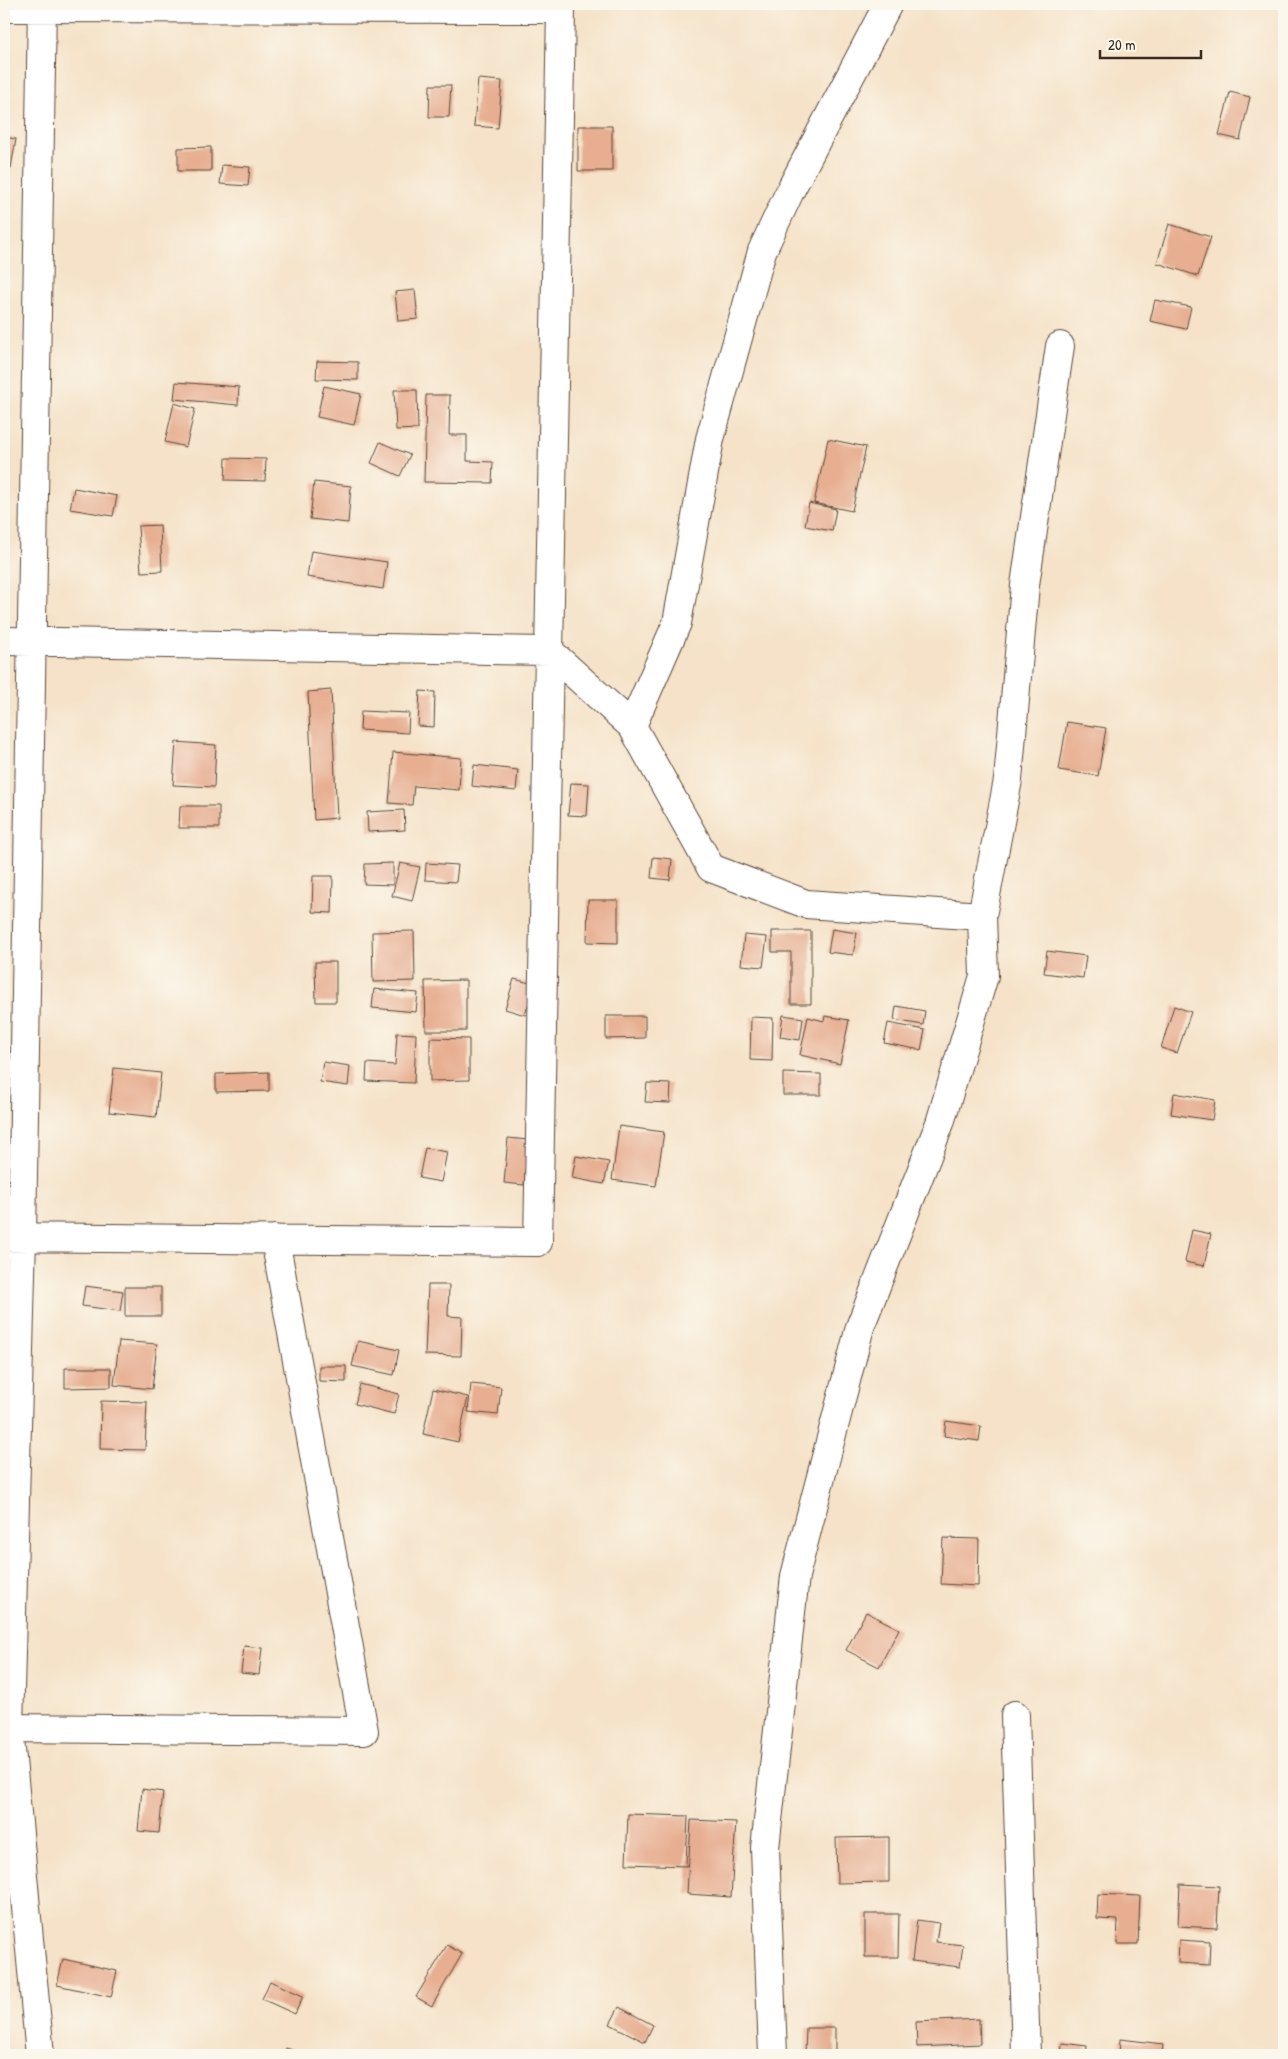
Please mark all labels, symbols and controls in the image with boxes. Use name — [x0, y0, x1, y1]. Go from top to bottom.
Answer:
scale bar — [1100, 28, 1202, 60]
text: 20 m — [1108, 34, 1135, 55]

